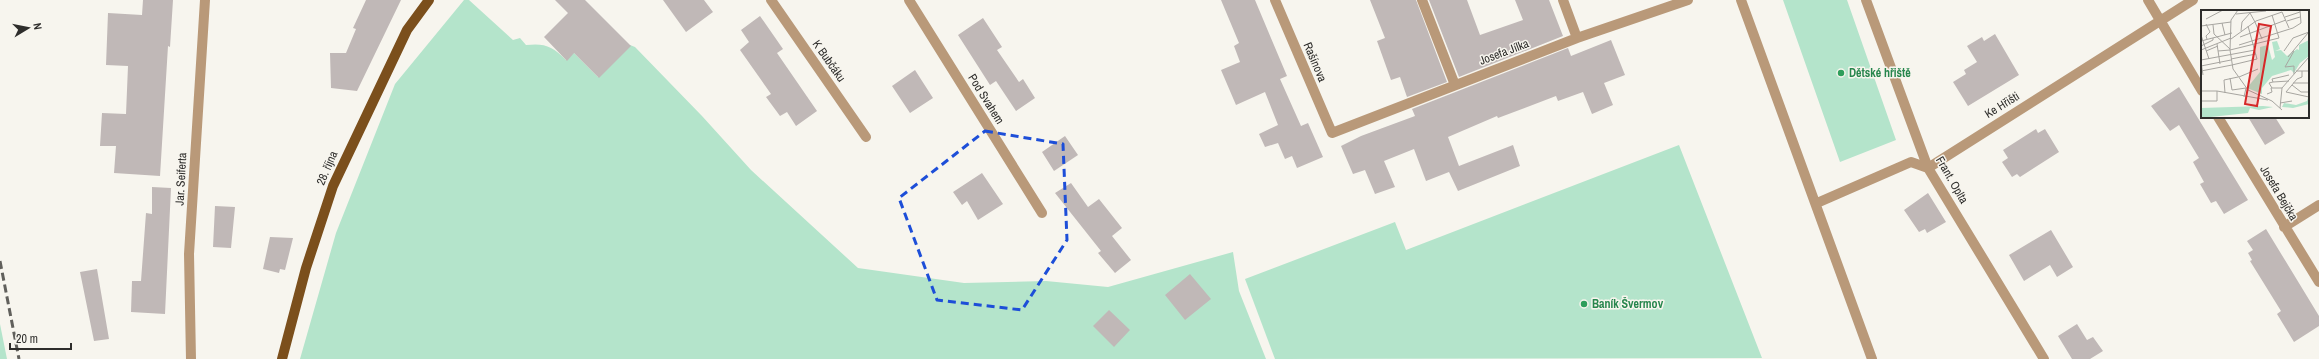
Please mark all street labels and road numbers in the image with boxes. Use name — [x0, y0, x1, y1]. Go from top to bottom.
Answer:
street label: Josefa Jílka — [1477, 35, 1532, 69]
street label: K Bubčáku — [809, 37, 849, 85]
street label: Rašínova — [1300, 40, 1331, 85]
street label: Pod Svahem — [964, 71, 1008, 127]
street label: Ke Hřišti — [1982, 88, 2022, 122]
street label: 28. října — [313, 148, 342, 187]
street label: Jar. Seiferta — [172, 152, 190, 206]
street label: Frant. Oplta — [1932, 153, 1972, 207]
street label: Josefa Bejčka — [2256, 163, 2302, 224]

